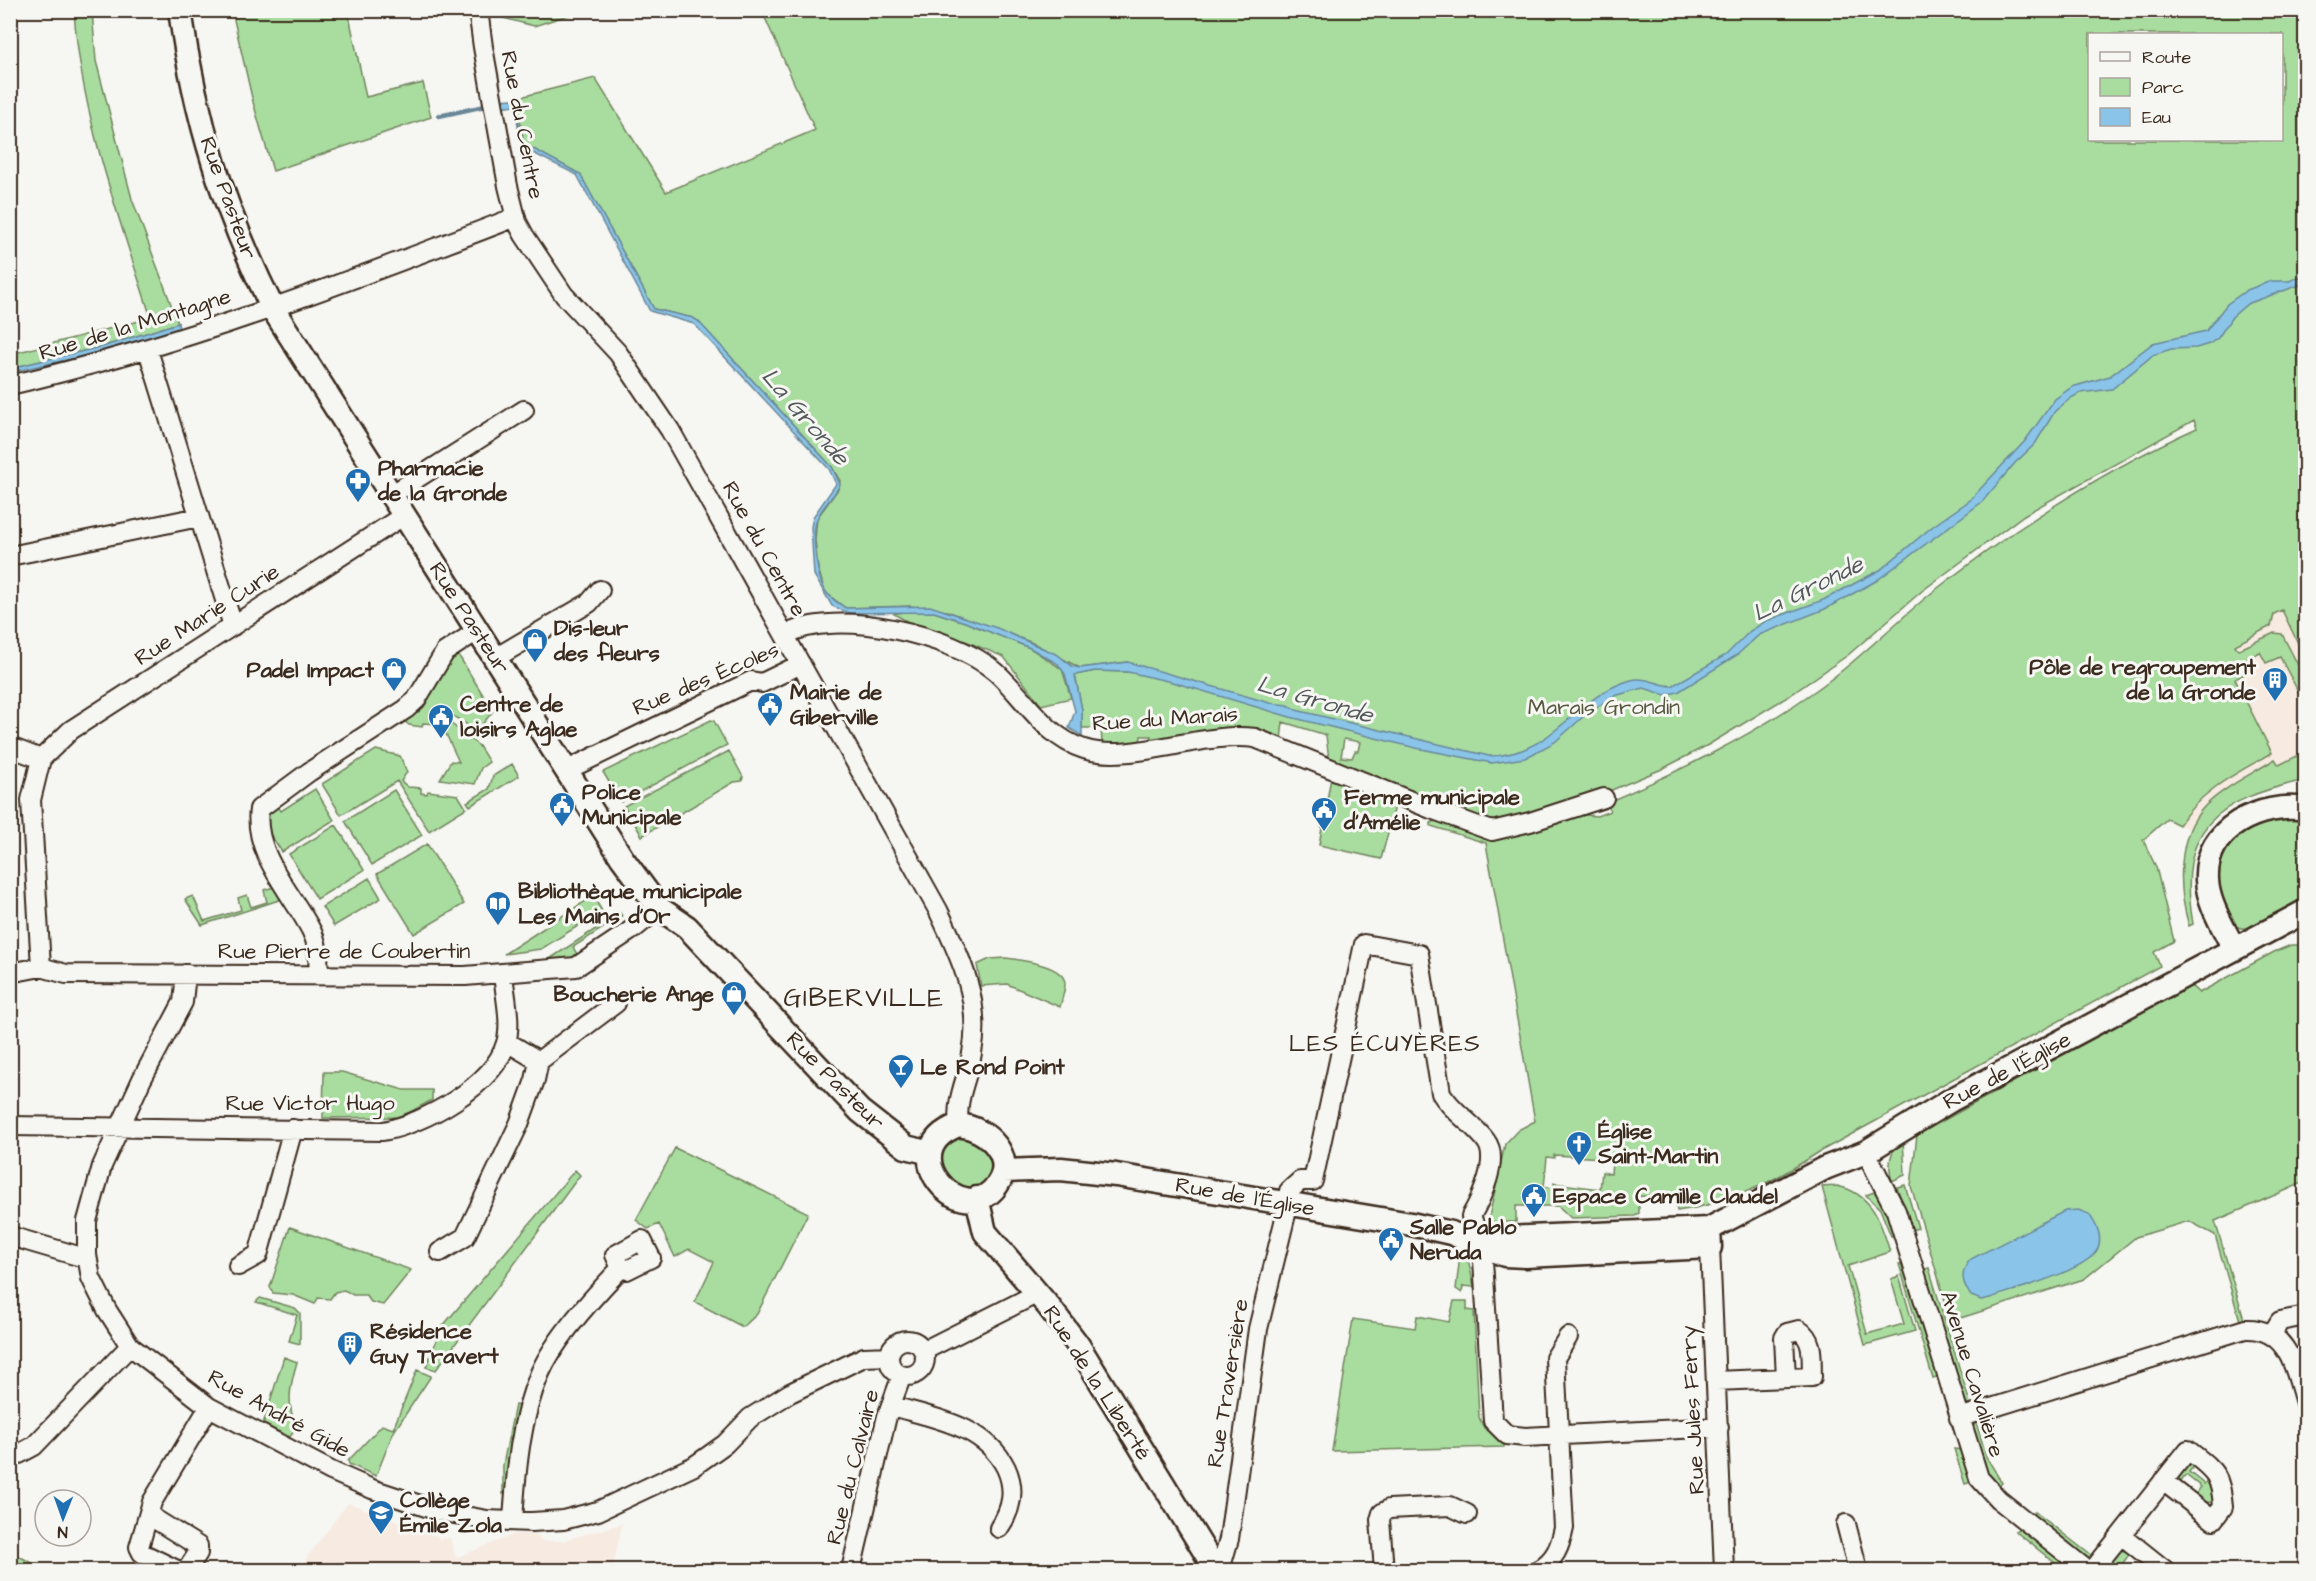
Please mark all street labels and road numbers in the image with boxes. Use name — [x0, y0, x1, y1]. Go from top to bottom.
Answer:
street label: Rue du Centre — [492, 48, 552, 202]
street label: Rue Pasteur — [192, 133, 264, 263]
street label: Rue de la Montagne — [35, 281, 235, 370]
street label: Rue du Centre — [714, 476, 814, 622]
street label: Rue Marie Curie — [128, 556, 286, 674]
street label: Rue Pasteur — [421, 556, 517, 680]
street label: Rue des Écoles — [628, 634, 784, 724]
street label: Rue du Marais — [1091, 698, 1239, 740]
street label: Rue Pierre de Coubertin — [218, 936, 470, 967]
street label: Rue de l'Église — [1938, 1024, 2077, 1119]
street label: Rue Pasteur — [779, 1025, 891, 1137]
street label: Rue Victor Hugo — [225, 1088, 395, 1120]
street label: Rue de l'Église — [1173, 1170, 1317, 1225]
street label: Avenue Cavalière — [1932, 1287, 2012, 1461]
street label: Rue Traversière — [1199, 1296, 1257, 1470]
street label: Rue de la Liberté — [1035, 1300, 1159, 1466]
street label: Rue Jules Ferry — [1673, 1325, 1714, 1495]
street label: Rue André Gide — [202, 1362, 356, 1466]
street label: Rue du Calvaire — [819, 1386, 887, 1548]

